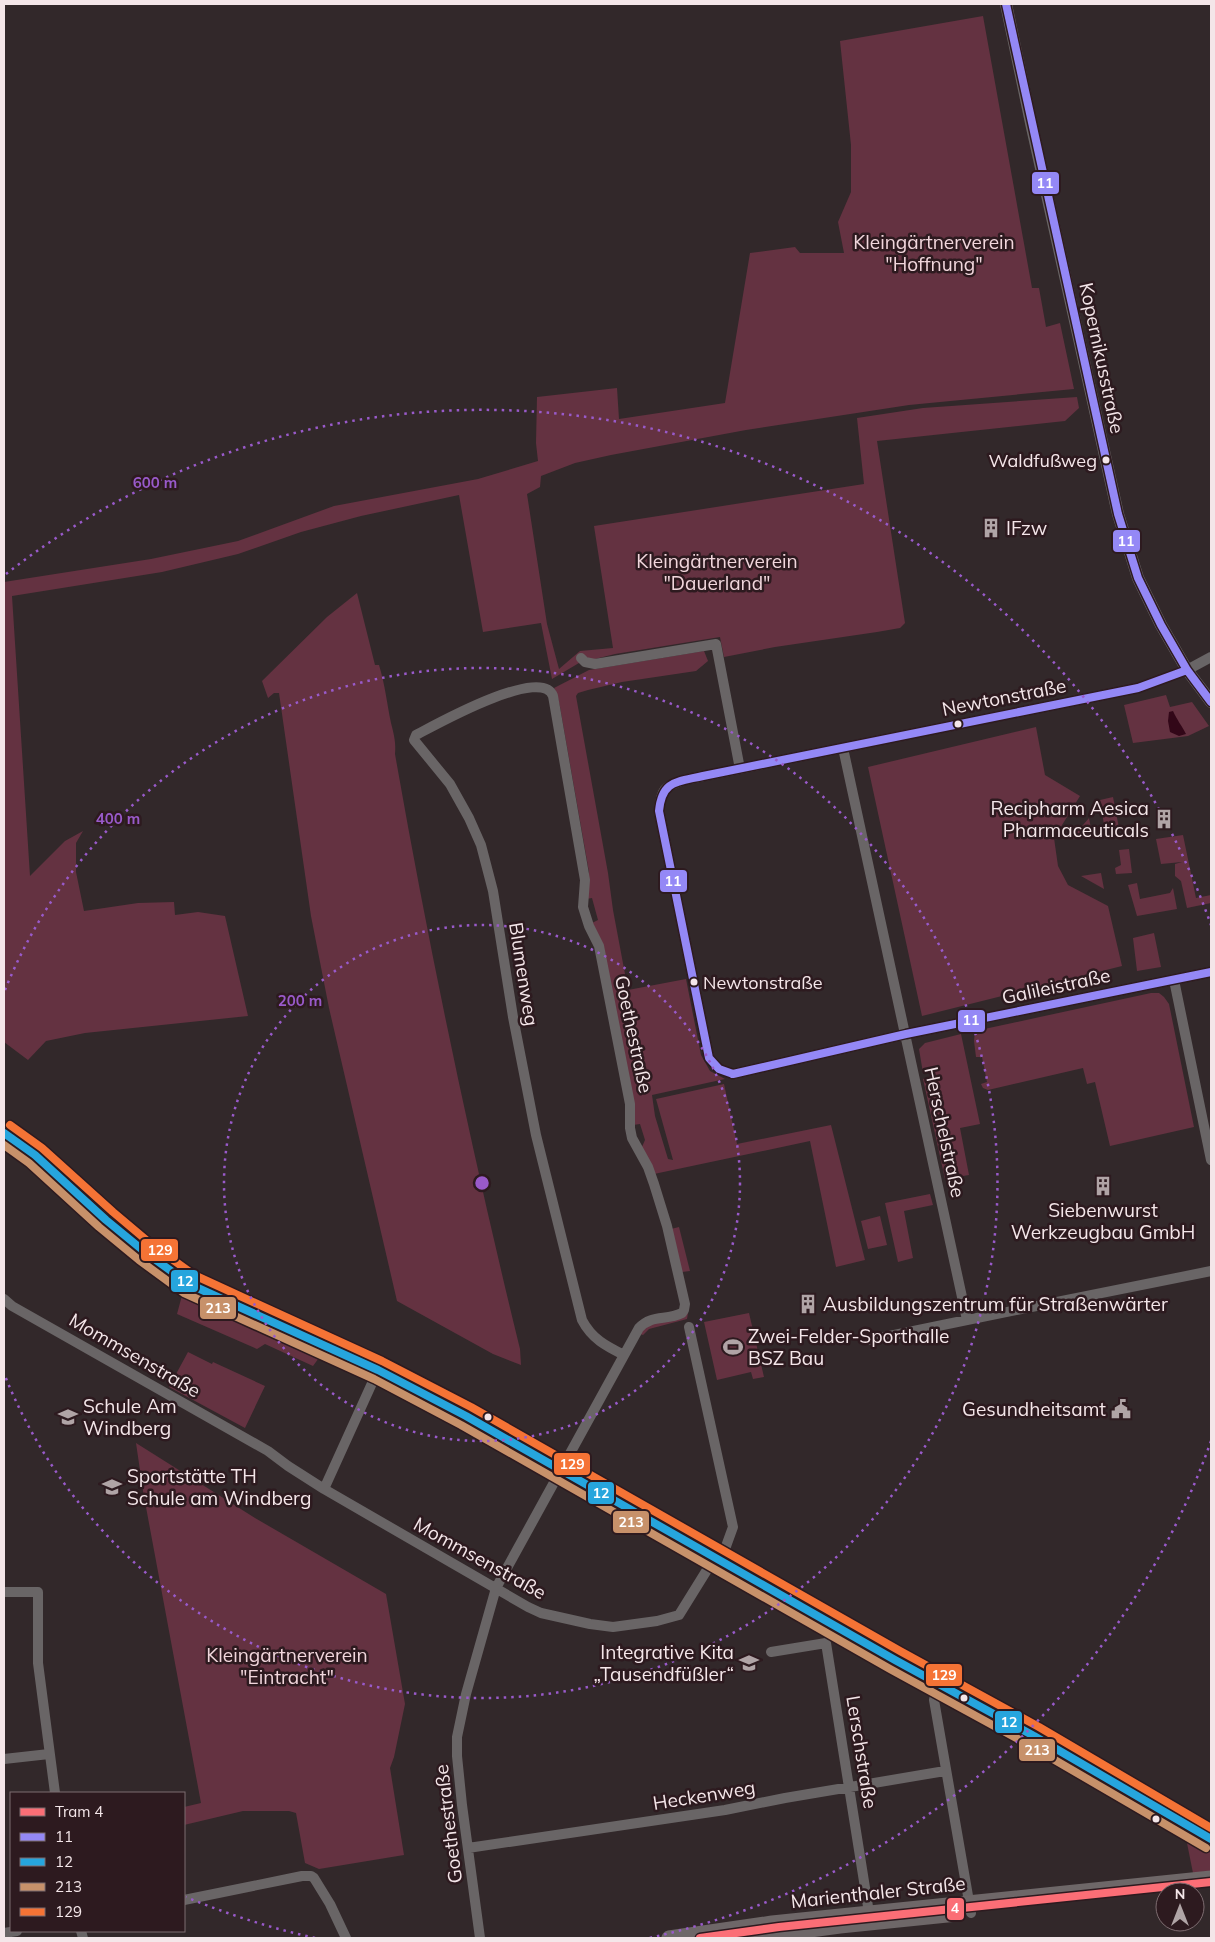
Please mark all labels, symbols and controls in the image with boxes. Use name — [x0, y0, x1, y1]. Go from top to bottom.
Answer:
line badge: 11 — [1031, 171, 1060, 195]
text: 11 — [1037, 174, 1053, 192]
park label: Kleingärtnerverein "Hoffnung" — [853, 230, 1015, 276]
street label: Kopernikusstraße — [1074, 280, 1130, 436]
place label: Waldfußweg — [989, 449, 1097, 472]
marker: Waldfußweg — [1101, 455, 1111, 465]
text: 600 m — [133, 473, 177, 492]
place label: IFzw — [1006, 516, 1047, 540]
building icon: IFzw — [980, 517, 1002, 539]
line badge: 11 — [1112, 529, 1141, 553]
text: 11 — [1118, 532, 1134, 550]
park label: Kleingärtnerverein "Dauerland" — [636, 549, 798, 595]
street label: Newtonstraße — [940, 673, 1068, 721]
unlabelled marker — [953, 719, 963, 729]
place label: Recipharm Aesica Pharmaceuticals — [990, 796, 1149, 842]
building icon: Recipharm Aesica Pharmaceuticals — [1153, 808, 1175, 830]
text: 400 m — [96, 809, 140, 828]
line badge: 11 — [659, 869, 688, 893]
text: 11 — [665, 872, 681, 890]
street label: Blumenweg — [504, 920, 544, 1028]
street label: Galileistraße — [1000, 963, 1112, 1009]
place label: Newtonstraße — [703, 971, 823, 994]
street label: Goethestraße — [610, 973, 658, 1095]
marker: Newtonstraße — [689, 977, 699, 987]
text: 200 m — [278, 991, 322, 1010]
line badge: 11 — [957, 1009, 986, 1033]
text: 11 — [963, 1011, 979, 1029]
street label: Herschelstraße — [919, 1064, 971, 1200]
centre of rings — [473, 1174, 491, 1192]
building icon: Siebenwurst Werkzeugbau GmbH — [1092, 1175, 1114, 1197]
place label: Siebenwurst Werkzeugbau GmbH — [1011, 1198, 1195, 1244]
line badge: 129 — [140, 1238, 179, 1262]
text: 129 — [147, 1241, 173, 1259]
line badge: 12 — [170, 1269, 199, 1293]
text: 12 — [177, 1272, 193, 1290]
place label: Ausbildungszentrum für Straßenwärter — [823, 1292, 1168, 1316]
building icon: Ausbildungszentrum für Straßenwärter — [797, 1293, 819, 1315]
line badge: 213 — [199, 1296, 237, 1320]
text: 213 — [205, 1299, 231, 1317]
street label: Mommsenstraße — [65, 1308, 205, 1402]
place label: Zwei-Felder-Sporthalle BSZ Bau — [748, 1324, 949, 1370]
sports icon: Zwei-Felder-Sporthalle BSZ Bau — [722, 1336, 744, 1358]
place label: Schule Am Windberg — [83, 1394, 177, 1440]
place label: Gesundheitsamt — [962, 1397, 1106, 1421]
public building icon: Gesundheitsamt — [1110, 1398, 1132, 1420]
school or university icon: Schule Am Windberg — [57, 1406, 79, 1428]
unlabelled marker — [483, 1412, 493, 1422]
line badge: 129 — [553, 1452, 591, 1476]
text: 129 — [559, 1455, 585, 1473]
place label: Sportstätte TH Schule am Windberg — [127, 1464, 311, 1510]
school or university icon: Sportstätte TH Schule am Windberg — [101, 1476, 123, 1498]
line badge: 12 — [587, 1481, 615, 1505]
text: 12 — [593, 1484, 609, 1502]
line badge: 213 — [612, 1510, 650, 1534]
street label: Mommsenstraße — [409, 1512, 551, 1604]
text: 213 — [618, 1513, 644, 1531]
place label: Integrative Kita „Tausendfüßler“ — [594, 1640, 734, 1686]
park label: Kleingärtnerverein "Eintracht" — [206, 1643, 368, 1689]
school or university icon: Integrative Kita „Tausendfüßler“ — [738, 1652, 760, 1674]
line badge: 129 — [925, 1663, 963, 1687]
text: 129 — [931, 1666, 957, 1684]
unlabelled marker — [959, 1693, 969, 1703]
street label: Lerschstraße — [841, 1694, 883, 1810]
line badge: 12 — [994, 1710, 1023, 1734]
text: 12 — [1001, 1713, 1017, 1731]
line badge: 213 — [1018, 1738, 1056, 1762]
text: 213 — [1024, 1741, 1050, 1759]
street label: Goethestraße — [429, 1763, 467, 1885]
street label: Heckenweg — [651, 1775, 757, 1815]
legend — [10, 1792, 185, 1932]
text: Tram 4 — [55, 1802, 103, 1821]
unlabelled marker — [1151, 1814, 1161, 1824]
text: 11 — [55, 1827, 73, 1846]
text: 12 — [55, 1852, 73, 1871]
street label: Marienthaler Straße — [789, 1871, 967, 1913]
text: 213 — [55, 1877, 82, 1896]
north arrow — [1155, 1882, 1205, 1932]
text: N — [1175, 1885, 1185, 1903]
line badge: 4 — [946, 1897, 965, 1921]
text: 4 — [951, 1899, 960, 1917]
text: 129 — [55, 1902, 82, 1921]

